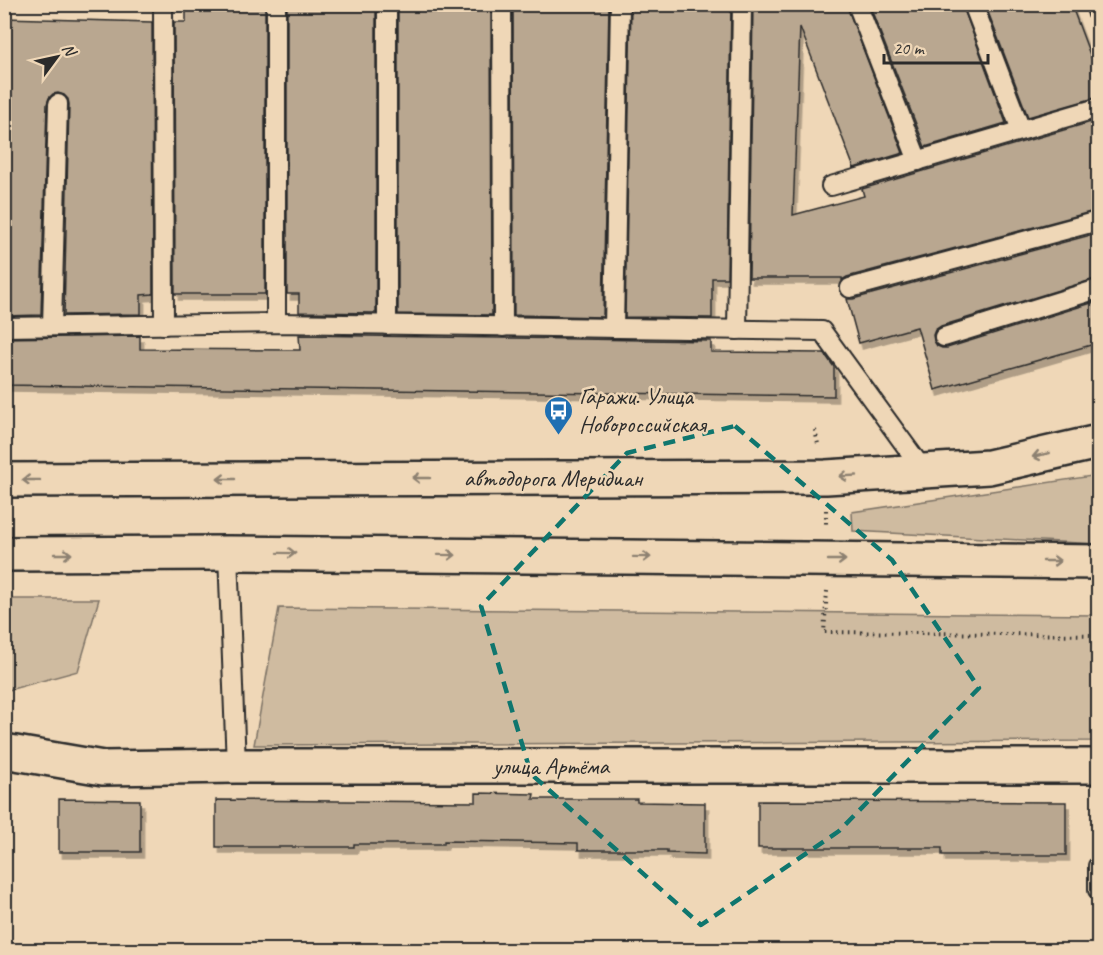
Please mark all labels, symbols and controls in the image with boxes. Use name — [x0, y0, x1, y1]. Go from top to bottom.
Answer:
north arrow — [27, 27, 87, 87]
scale bar — [884, 27, 988, 65]
text: 20 m — [893, 37, 926, 59]
text: N — [58, 40, 82, 62]
place label: Гаражи. Улица Новороссийская — [579, 381, 707, 439]
bus stop icon: Гаражи. Улица Новороссийская — [542, 394, 574, 436]
one-way arrow — [1032, 450, 1051, 462]
street label: автодорога Меридиан — [464, 463, 644, 493]
one-way arrow — [839, 470, 859, 481]
one-way arrow — [412, 472, 432, 484]
one-way arrow — [217, 473, 237, 485]
one-way arrow — [22, 474, 42, 486]
one-way arrow — [276, 547, 296, 559]
one-way arrow — [52, 548, 72, 560]
one-way arrow — [437, 549, 457, 561]
one-way arrow — [632, 552, 652, 563]
one-way arrow — [827, 554, 847, 565]
one-way arrow — [1041, 555, 1061, 567]
street label: улица Артёма — [491, 751, 611, 781]

